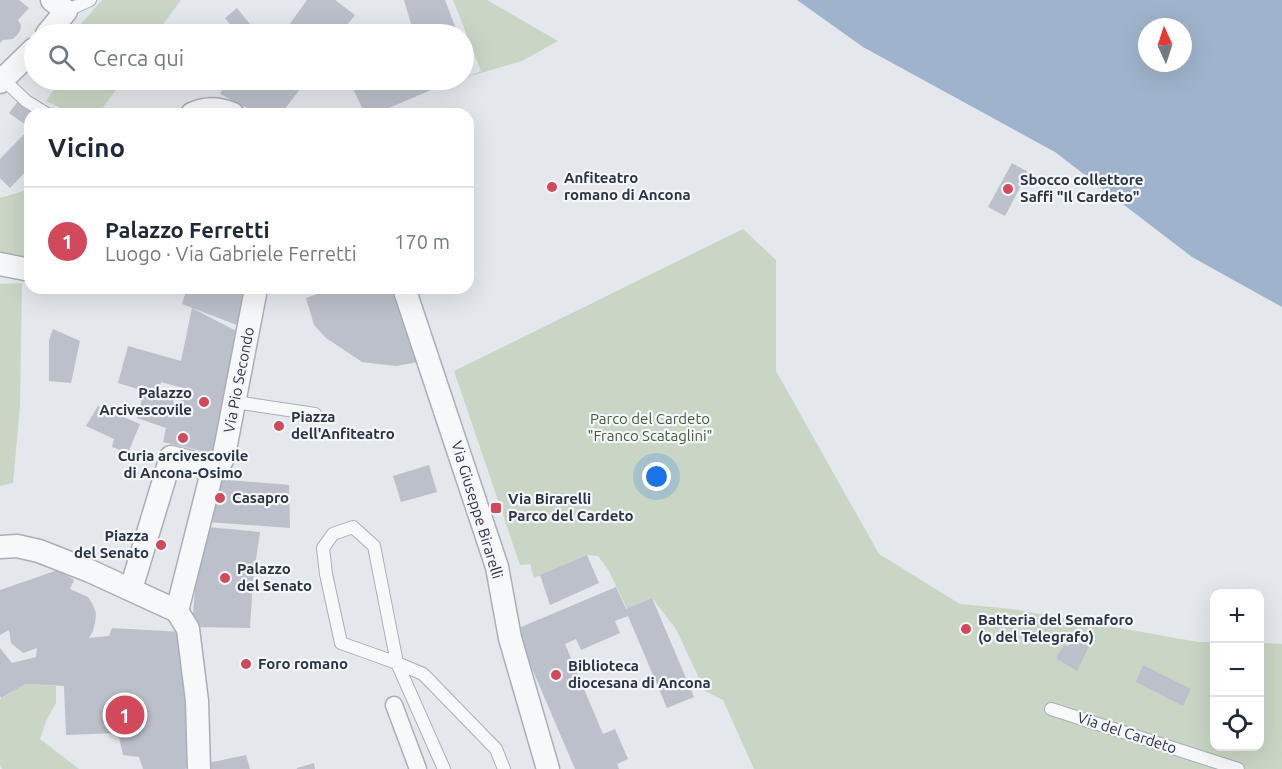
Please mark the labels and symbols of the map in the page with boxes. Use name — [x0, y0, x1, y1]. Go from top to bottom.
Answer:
north arrow — [1138, 18, 1192, 72]
place label: Anfiteatro romano di Ancona — [564, 169, 691, 203]
place label: Sbocco collettore Saffi "Il Cardeto" — [1020, 171, 1144, 205]
marker: Anfiteatro romano di Ancona — [545, 180, 559, 194]
marker: Sbocco collettore Saffi "Il Cardeto" — [1001, 182, 1015, 196]
street label: Via Pio Secondo — [220, 325, 257, 434]
place label: Palazzo Arcivescovile — [99, 384, 192, 418]
marker: Palazzo Arcivescovile — [197, 395, 211, 409]
place label: Piazza dell'Anfiteatro — [291, 408, 395, 442]
park label: Parco del Cardeto "Franco Scataglini" — [587, 410, 713, 444]
marker: Piazza dell'Anfiteatro — [272, 419, 286, 433]
marker: Curia arcivescovile di Ancona-Osimo — [176, 431, 190, 445]
street label: Via Giuseppe Birarelli — [448, 439, 507, 581]
place label: Curia arcivescovile di Ancona-Osimo — [118, 447, 248, 481]
your location — [642, 462, 671, 491]
place label: Casapro — [232, 489, 289, 506]
place label: Via Birarelli Parco del Cardeto — [508, 490, 634, 524]
marker: Casapro — [213, 491, 227, 505]
marker: Via Birarelli Parco del Cardeto — [489, 501, 503, 515]
place label: Piazza del Senato — [74, 527, 149, 561]
marker: Piazza del Senato — [154, 538, 168, 552]
place label: Palazzo del Senato — [237, 560, 312, 594]
marker: Palazzo del Senato — [218, 571, 232, 585]
place label: Batteria del Semaforo (o del Telegrafo) — [978, 611, 1134, 645]
marker: Batteria del Semaforo (o del Telegrafo) — [959, 622, 973, 636]
place label: Foro romano — [258, 655, 348, 672]
marker: Foro romano — [239, 657, 253, 671]
place label: Biblioteca diocesana di Ancona — [568, 657, 711, 691]
marker: Biblioteca diocesana di Ancona — [549, 668, 563, 682]
pin: 1 — [106, 692, 144, 738]
street label: Via del Cardeto — [1075, 708, 1179, 757]

